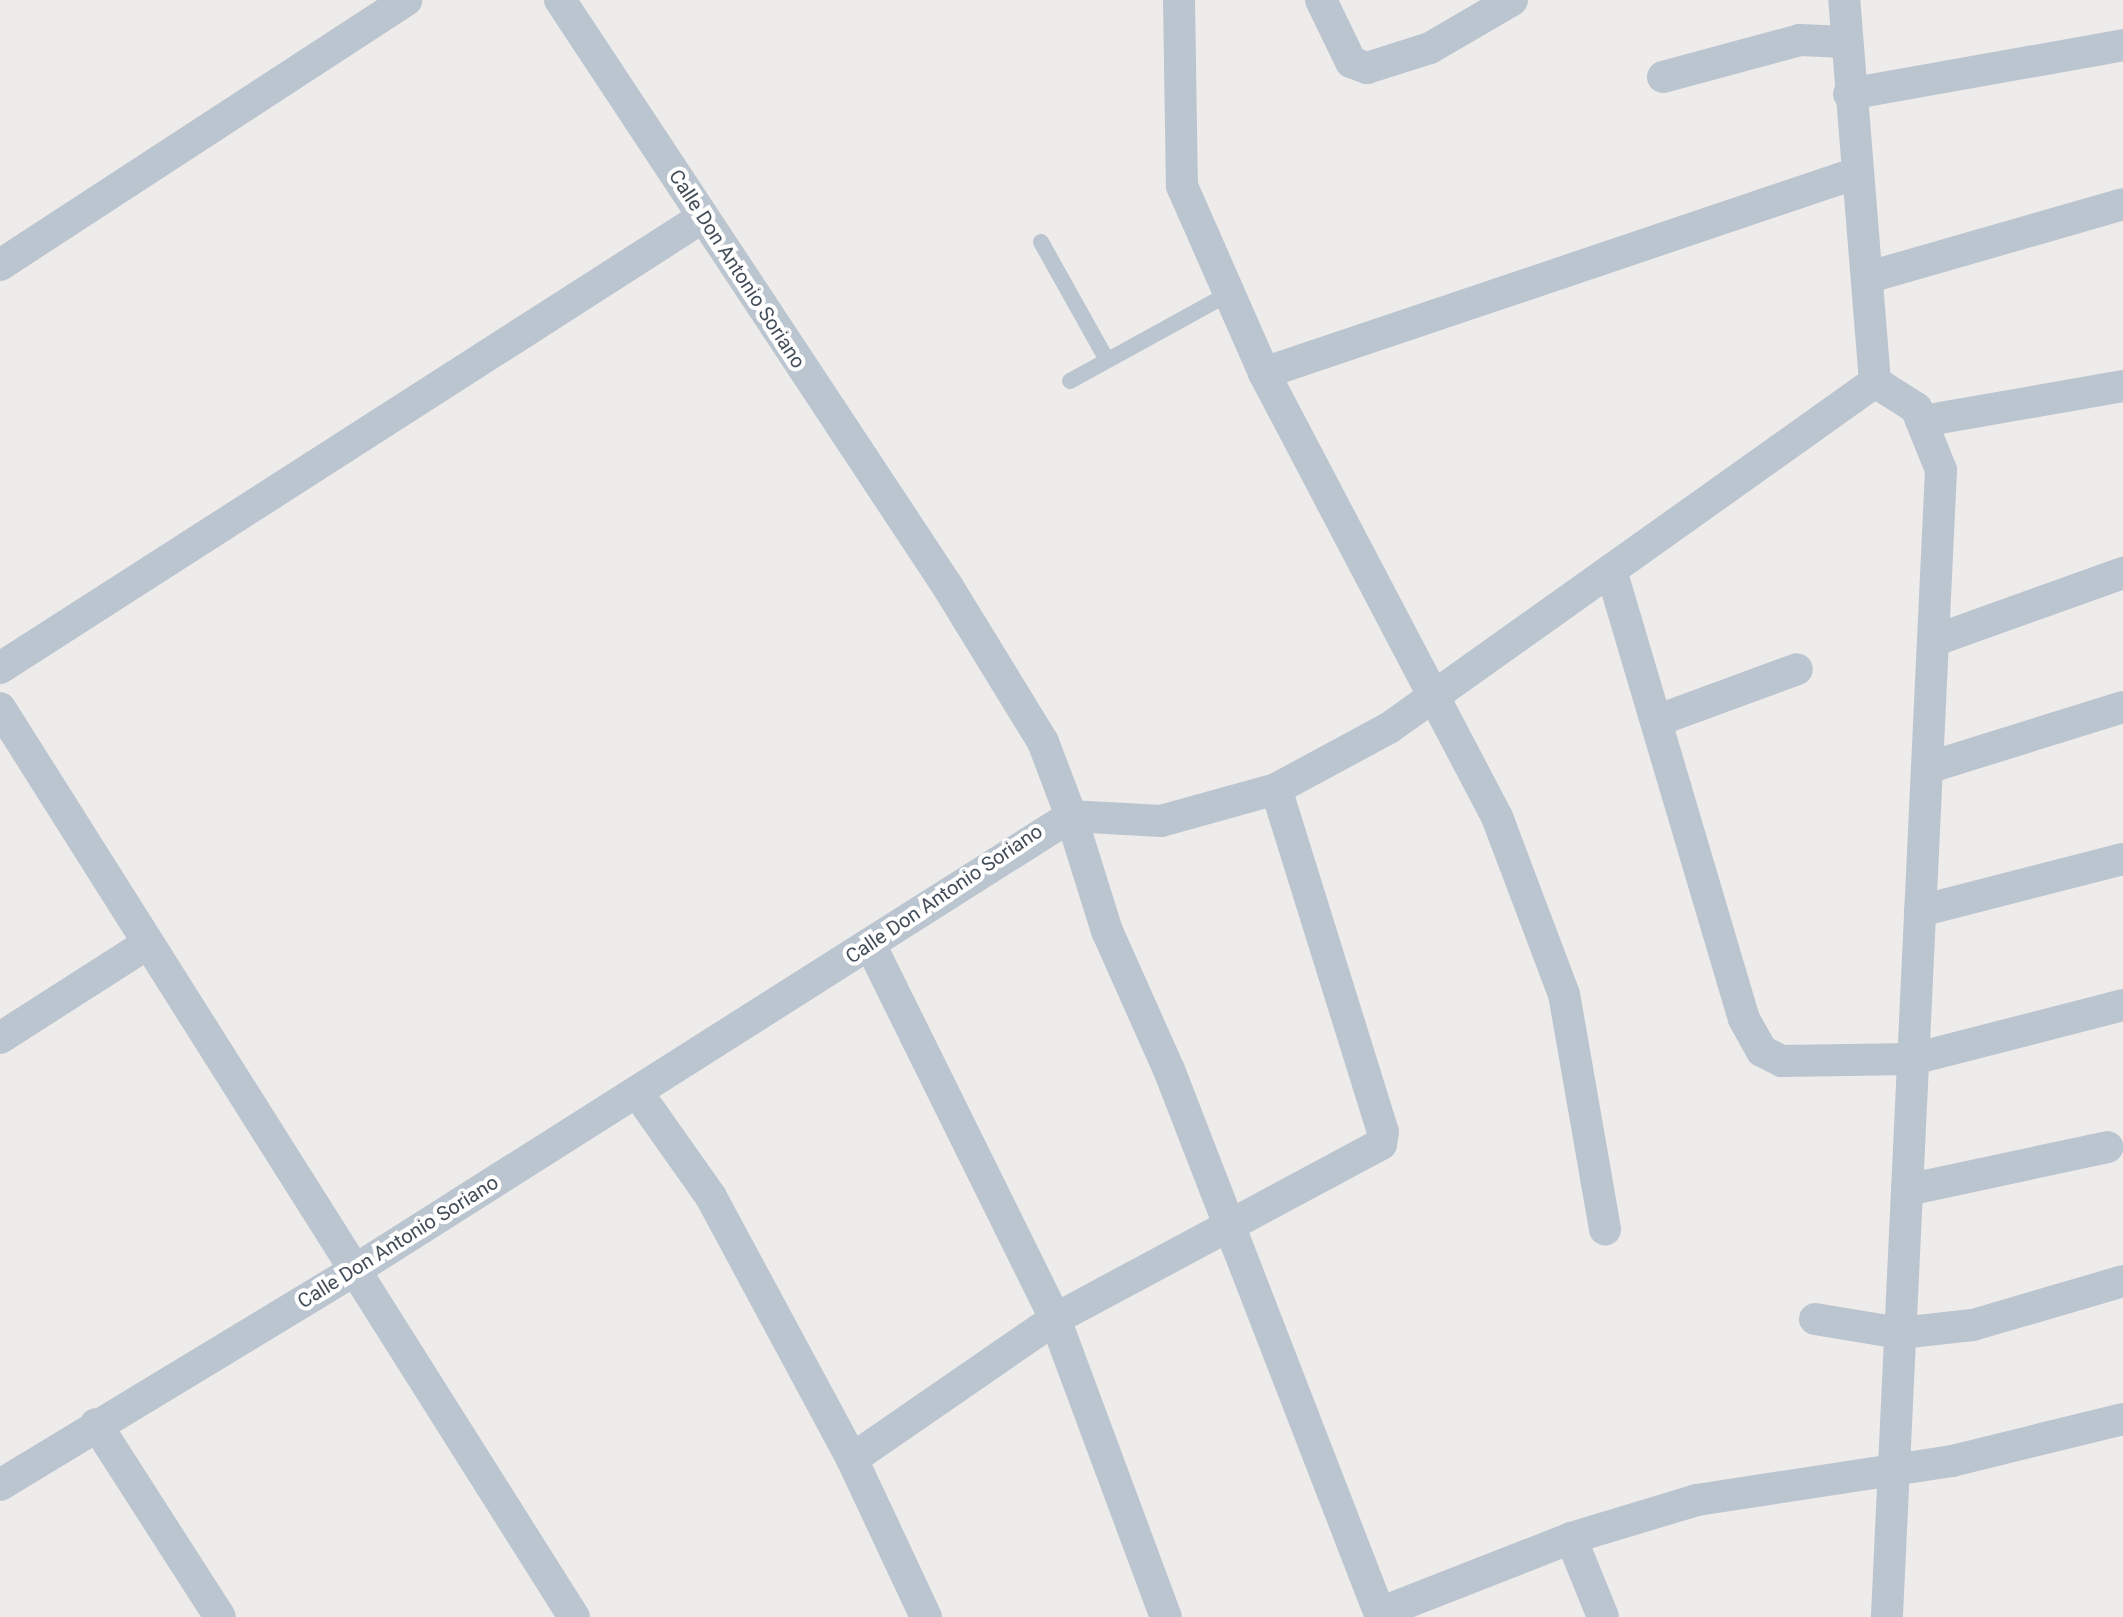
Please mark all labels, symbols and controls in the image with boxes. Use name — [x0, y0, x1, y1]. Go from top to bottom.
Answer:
street label: Calle Don Antonio Soriano — [664, 165, 810, 373]
street label: Calle Don Antonio Soriano — [841, 819, 1047, 969]
street label: Calle Don Antonio Soriano — [293, 1170, 503, 1314]

